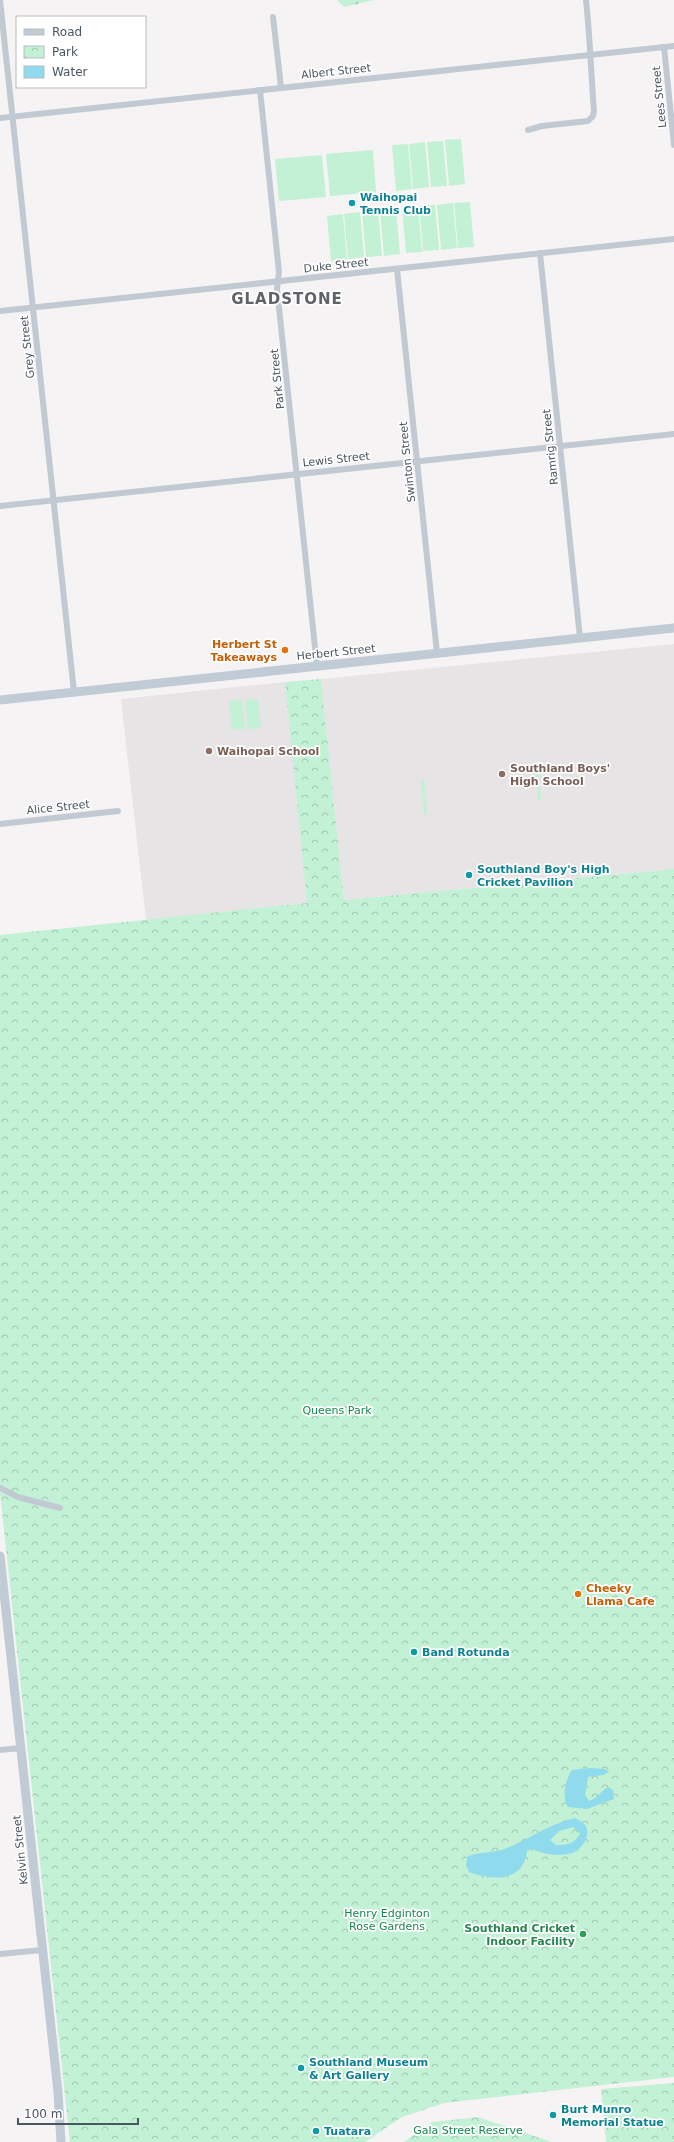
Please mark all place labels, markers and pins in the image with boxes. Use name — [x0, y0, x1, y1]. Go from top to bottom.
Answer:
place label: Waihopai Tennis Club — [360, 191, 431, 217]
marker: Waihopai Tennis Club — [347, 198, 357, 208]
place label: Herbert St Takeaways — [211, 638, 277, 664]
marker: Herbert St Takeaways — [280, 645, 290, 655]
place label: Waihopai School — [217, 745, 319, 758]
marker: Waihopai School — [204, 746, 214, 756]
place label: Southland Boys' High School — [510, 762, 610, 788]
marker: Southland Boys' High School — [497, 769, 507, 779]
place label: Southland Boy's High Cricket Pavilion — [477, 863, 610, 889]
marker: Southland Boy's High Cricket Pavilion — [464, 870, 474, 880]
place label: Cheeky Llama Cafe — [586, 1582, 655, 1608]
marker: Cheeky Llama Cafe — [573, 1589, 583, 1599]
place label: Band Rotunda — [422, 1646, 510, 1659]
marker: Band Rotunda — [409, 1647, 419, 1657]
place label: Southland Cricket Indoor Facility — [464, 1922, 575, 1948]
marker: Southland Cricket Indoor Facility — [578, 1929, 588, 1939]
place label: Southland Museum & Art Gallery — [309, 2056, 428, 2082]
marker: Southland Museum & Art Gallery — [296, 2063, 306, 2073]
place label: Burt Munro Memorial Statue — [561, 2103, 664, 2129]
marker: Burt Munro Memorial Statue — [548, 2110, 558, 2120]
place label: Tuatara — [324, 2125, 371, 2138]
marker: Tuatara — [311, 2126, 321, 2136]

